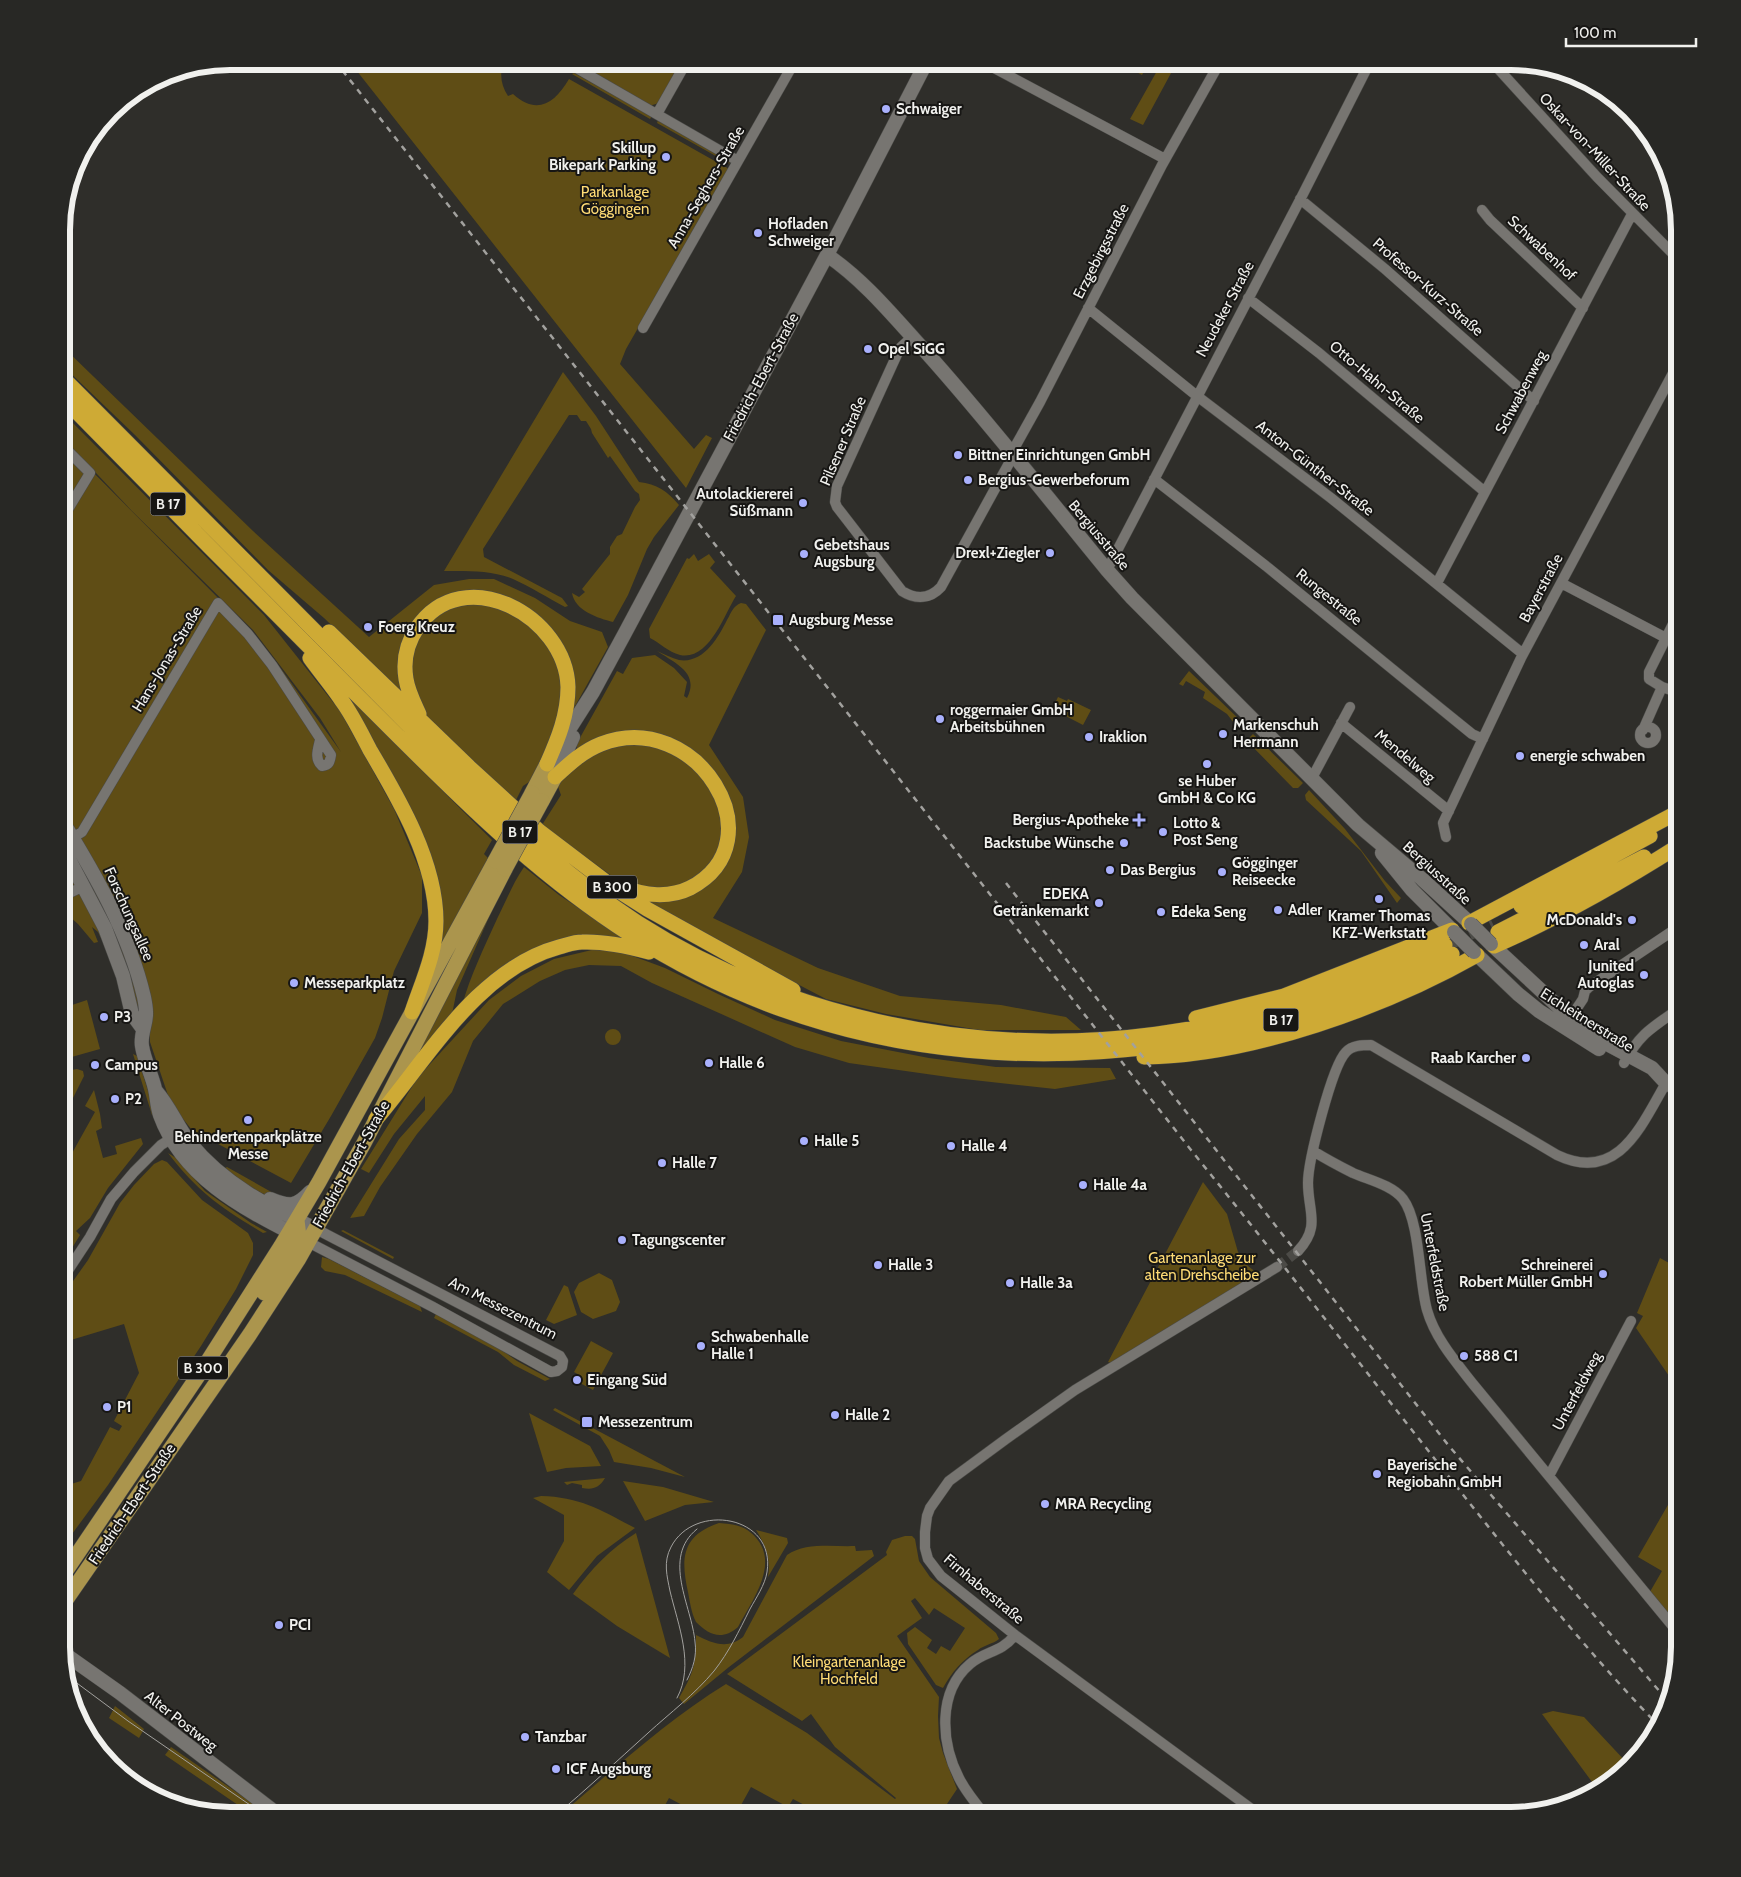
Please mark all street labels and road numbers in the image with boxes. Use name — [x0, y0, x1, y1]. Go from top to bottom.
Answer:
street label: Oskar-von-Miller-Straße — [1536, 89, 1655, 215]
street label: Anna-Seghers-Straße — [664, 123, 748, 251]
street label: Erzgebirgsstraße — [1069, 200, 1133, 302]
street label: Schwabenhof — [1504, 212, 1580, 284]
street label: Professor-Kurz-Straße — [1369, 234, 1487, 340]
street label: Neudeker Straße — [1192, 258, 1258, 360]
street label: Friedrich-Ebert-Straße — [720, 310, 802, 444]
street label: Otto-Hahn-Straße — [1326, 337, 1428, 427]
street label: Schwabenweg — [1491, 347, 1551, 437]
street label: Pilsener Straße — [816, 393, 870, 488]
street label: Anton-Günther-Straße — [1252, 416, 1378, 520]
road number: B 17 — [150, 492, 186, 516]
street label: Bergiusstraße — [1065, 496, 1134, 574]
street label: Bayerstraße — [1515, 550, 1567, 625]
street label: Rungestraße — [1292, 565, 1366, 629]
street label: Hans-Jonas-Straße — [128, 603, 206, 715]
street label: Mendelweg — [1371, 725, 1439, 787]
road number: B 17 — [502, 820, 538, 844]
street label: Bergiusstraße — [1399, 838, 1475, 909]
street label: Forschungsallee — [100, 864, 158, 964]
road number: B 300 — [587, 876, 637, 899]
street label: Eichleitnerstraße — [1537, 984, 1637, 1056]
road number: B 17 — [1264, 1008, 1298, 1032]
street label: Friedrich-Ebert-Straße — [309, 1097, 394, 1231]
street label: Unterfeldstraße — [1417, 1211, 1453, 1313]
street label: Am Messezentrum — [446, 1273, 560, 1343]
street label: Unterfeldweg — [1549, 1348, 1606, 1433]
road number: B 300 — [178, 1356, 228, 1380]
street label: Friedrich-Ebert-Straße — [85, 1440, 179, 1568]
street label: Firnhaberstraße — [940, 1550, 1028, 1628]
street label: Alter Postweg — [141, 1687, 221, 1755]

